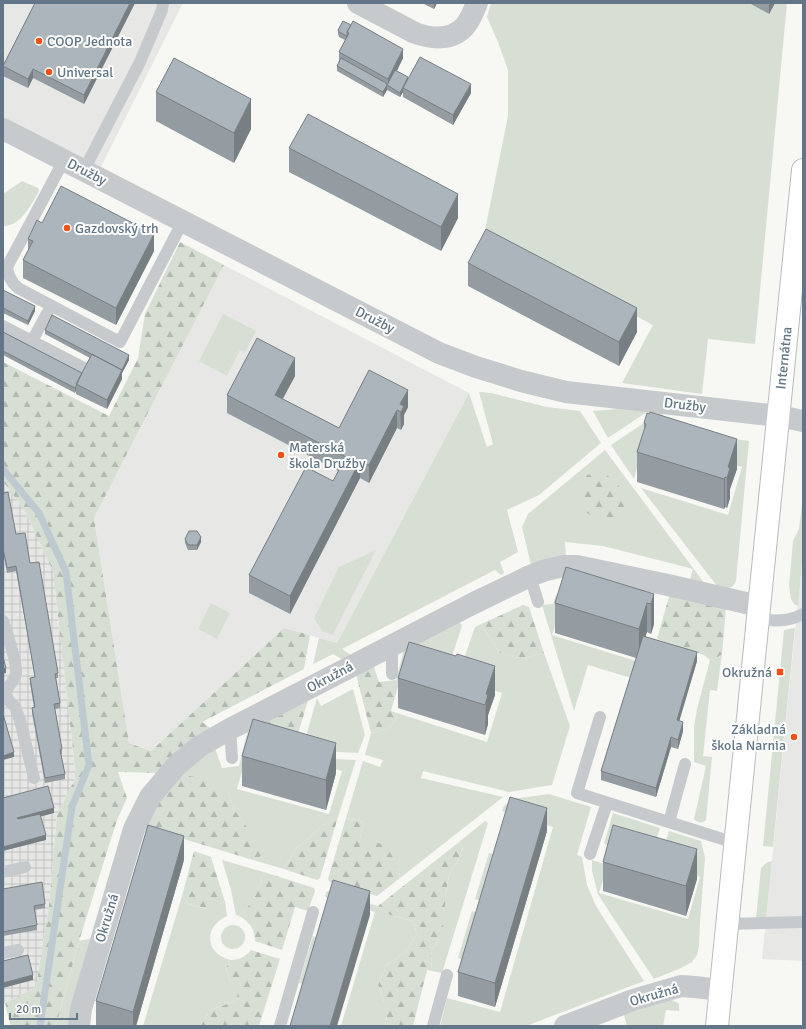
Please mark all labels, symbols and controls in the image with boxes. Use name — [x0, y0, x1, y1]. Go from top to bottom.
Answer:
place label: COOP Jednota — [47, 33, 132, 50]
marker: COOP Jednota — [34, 36, 44, 46]
place label: Universal — [57, 64, 113, 81]
marker: Universal — [44, 67, 54, 77]
street label: Družby — [64, 155, 110, 189]
place label: Gazdovský trh — [75, 220, 159, 237]
marker: Gazdovský trh — [62, 223, 72, 233]
street label: Družby — [352, 303, 398, 337]
street label: Internátna — [772, 326, 796, 390]
street label: Družby — [663, 394, 707, 416]
place label: Materská škola Družby — [289, 439, 366, 472]
marker: Materská škola Družby — [276, 450, 286, 460]
street label: Okružná — [304, 658, 356, 696]
place label: Okružná — [722, 664, 772, 681]
marker: Okružná — [775, 667, 785, 677]
place label: Základná škola Narnia — [711, 721, 786, 754]
marker: Základná škola Narnia — [789, 732, 799, 742]
street label: Okružná — [92, 892, 122, 944]
street label: Okružná — [628, 980, 680, 1010]
scale bar — [10, 995, 77, 1021]
text: 20 m — [16, 1002, 41, 1017]

